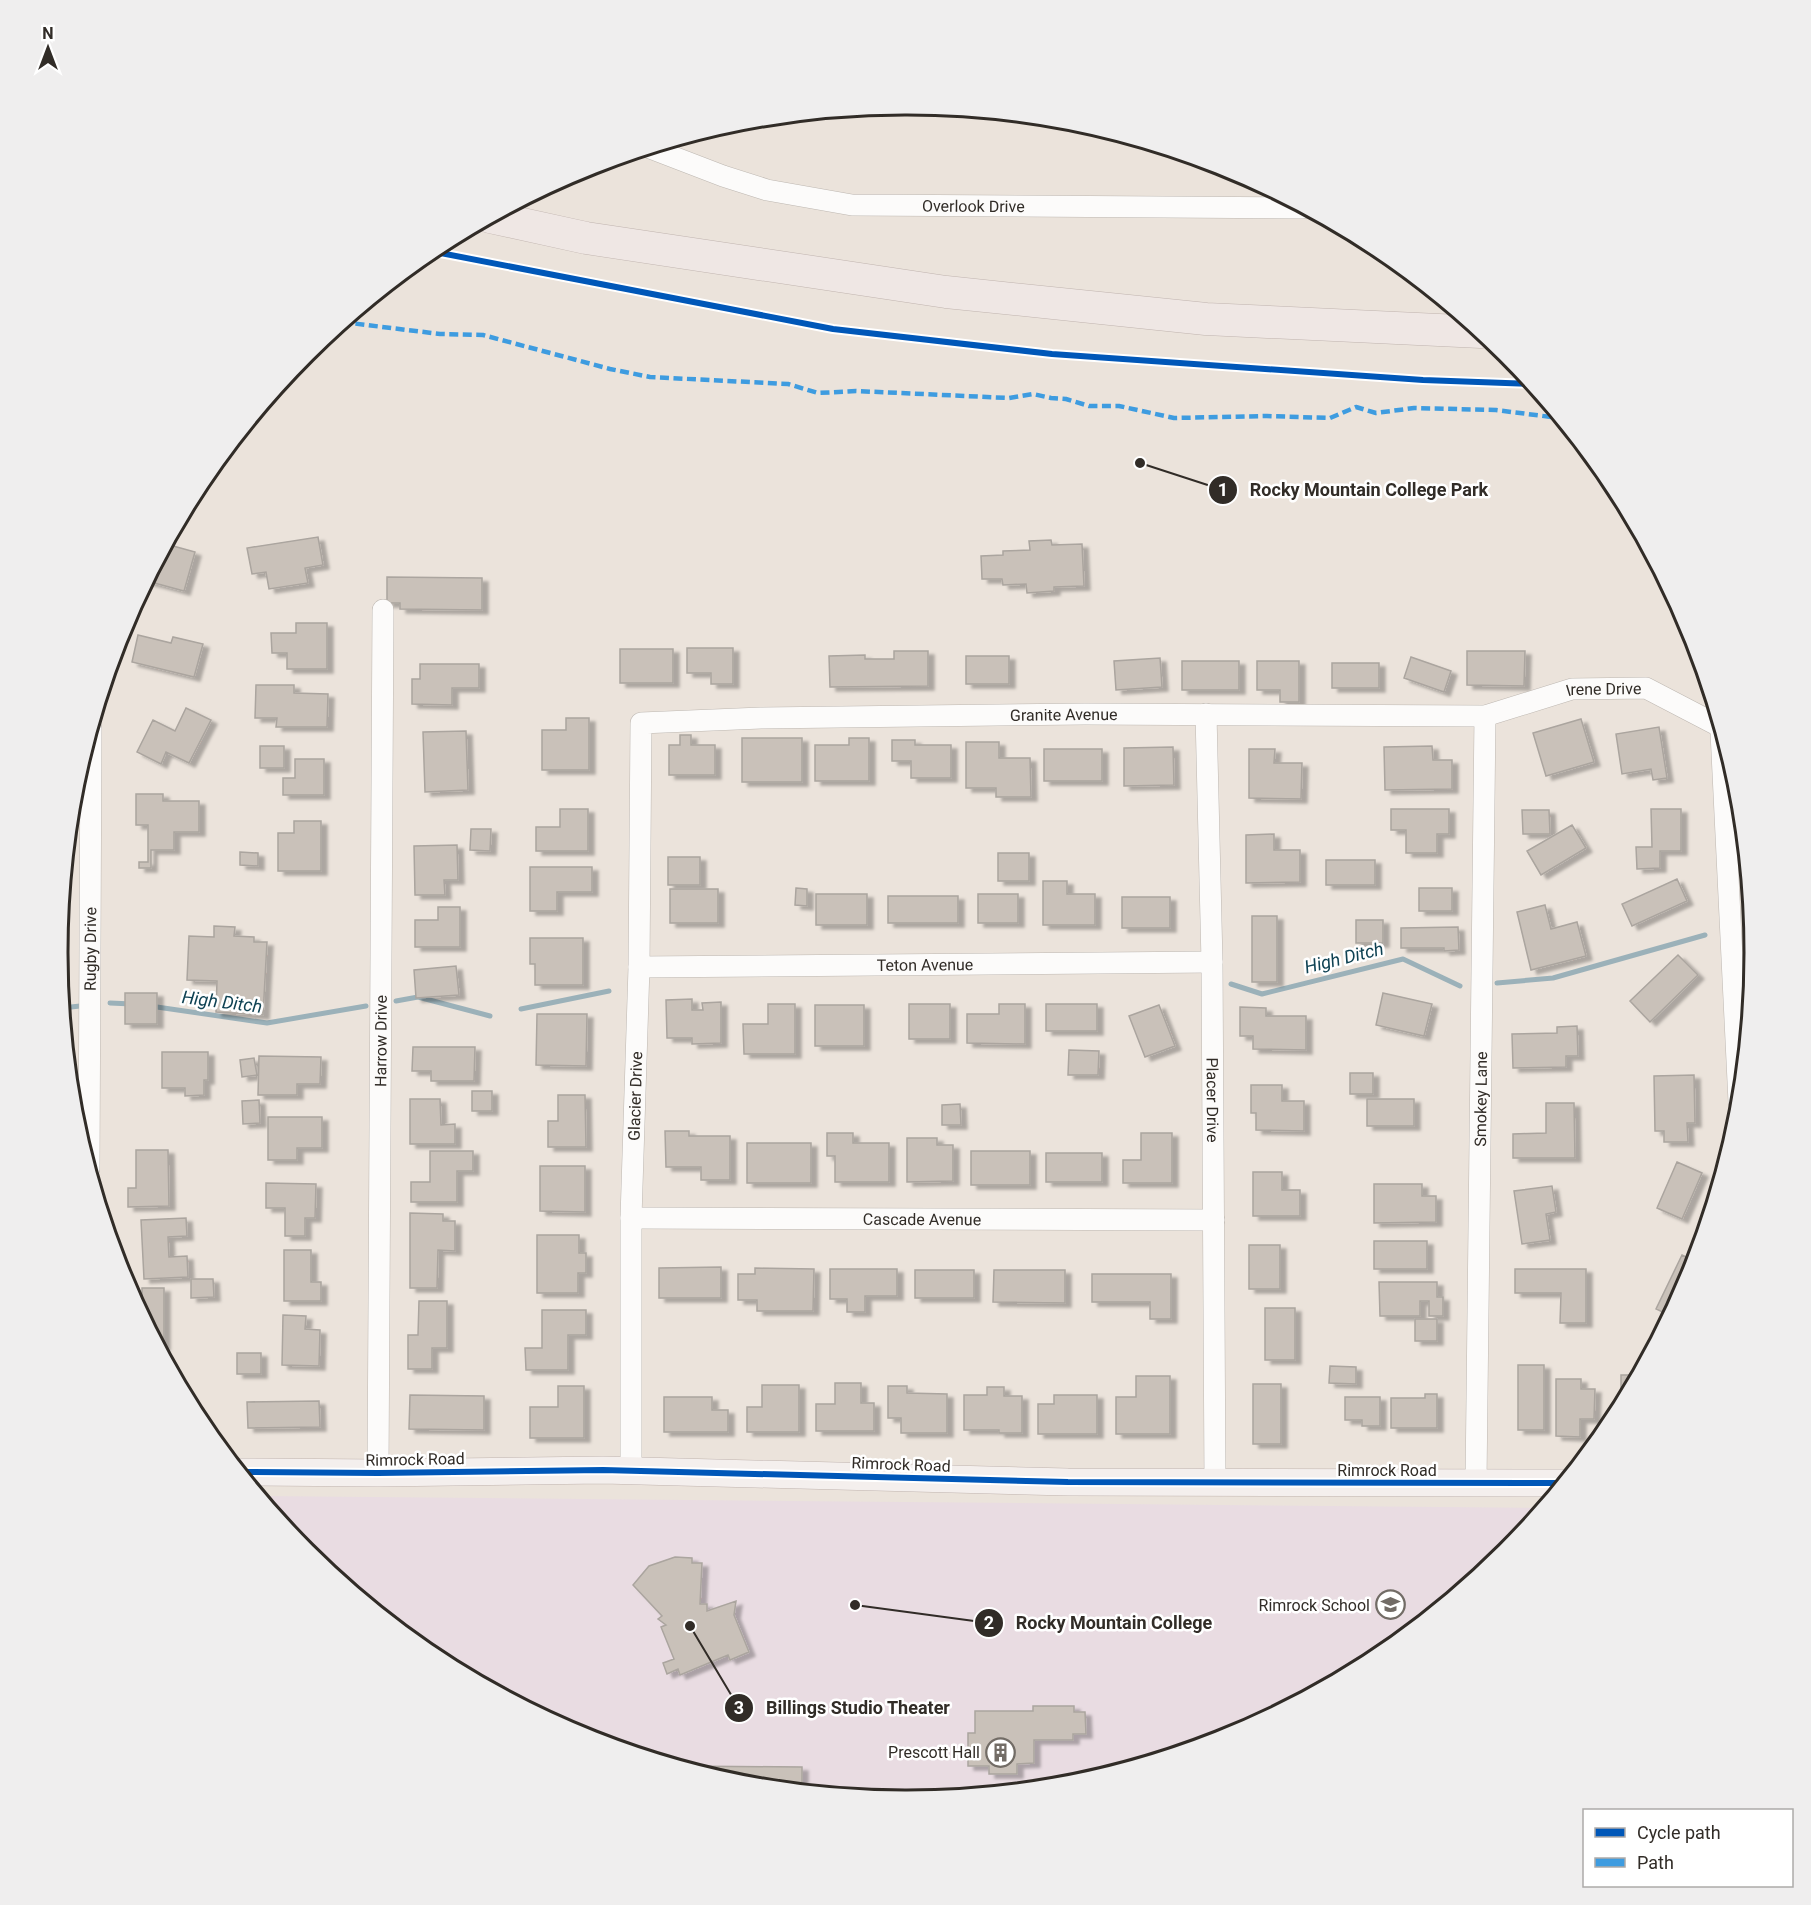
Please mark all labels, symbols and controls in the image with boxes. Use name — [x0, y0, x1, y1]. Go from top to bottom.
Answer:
north arrow — [18, 18, 78, 78]
text: N — [42, 24, 54, 43]
street label: Overlook Drive — [922, 196, 1025, 216]
callout: Rocky Mountain College Park — [1208, 472, 1500, 508]
text: 1 — [1218, 479, 1228, 500]
text: Rocky Mountain College Park — [1250, 479, 1489, 500]
street label: Irene Drive — [1564, 679, 1641, 700]
street label: Granite Avenue — [1010, 705, 1118, 725]
street label: Rugby Drive — [81, 907, 100, 991]
water label: High Ditch — [1302, 938, 1386, 977]
street label: Teton Avenue — [877, 955, 973, 975]
water label: High Ditch — [181, 986, 263, 1017]
street label: Harrow Drive — [371, 995, 391, 1087]
street label: Glacier Drive — [624, 1051, 646, 1141]
street label: Smokey Lane — [1471, 1051, 1491, 1147]
street label: Placer Drive — [1203, 1057, 1222, 1142]
street label: Cascade Avenue — [863, 1210, 981, 1229]
street label: Rimrock Road — [365, 1449, 465, 1470]
street label: Rimrock Road — [851, 1453, 951, 1476]
street label: Rimrock Road — [1337, 1461, 1437, 1480]
school or university icon: Rimrock School — [1375, 1589, 1407, 1621]
place label: Rimrock School — [1259, 1596, 1370, 1615]
callout: Rocky Mountain College — [974, 1605, 1224, 1641]
text: 2 — [984, 1612, 994, 1633]
text: Rocky Mountain College — [1016, 1612, 1213, 1633]
callout: Billings Studio Theater — [724, 1690, 962, 1726]
text: 3 — [734, 1697, 744, 1718]
text: Billings Studio Theater — [766, 1697, 950, 1718]
building icon: Prescott Hall — [985, 1736, 1017, 1768]
place label: Prescott Hall — [888, 1743, 980, 1762]
legend — [1583, 1809, 1793, 1887]
text: Cycle path — [1637, 1822, 1721, 1843]
text: Path — [1637, 1852, 1674, 1873]

